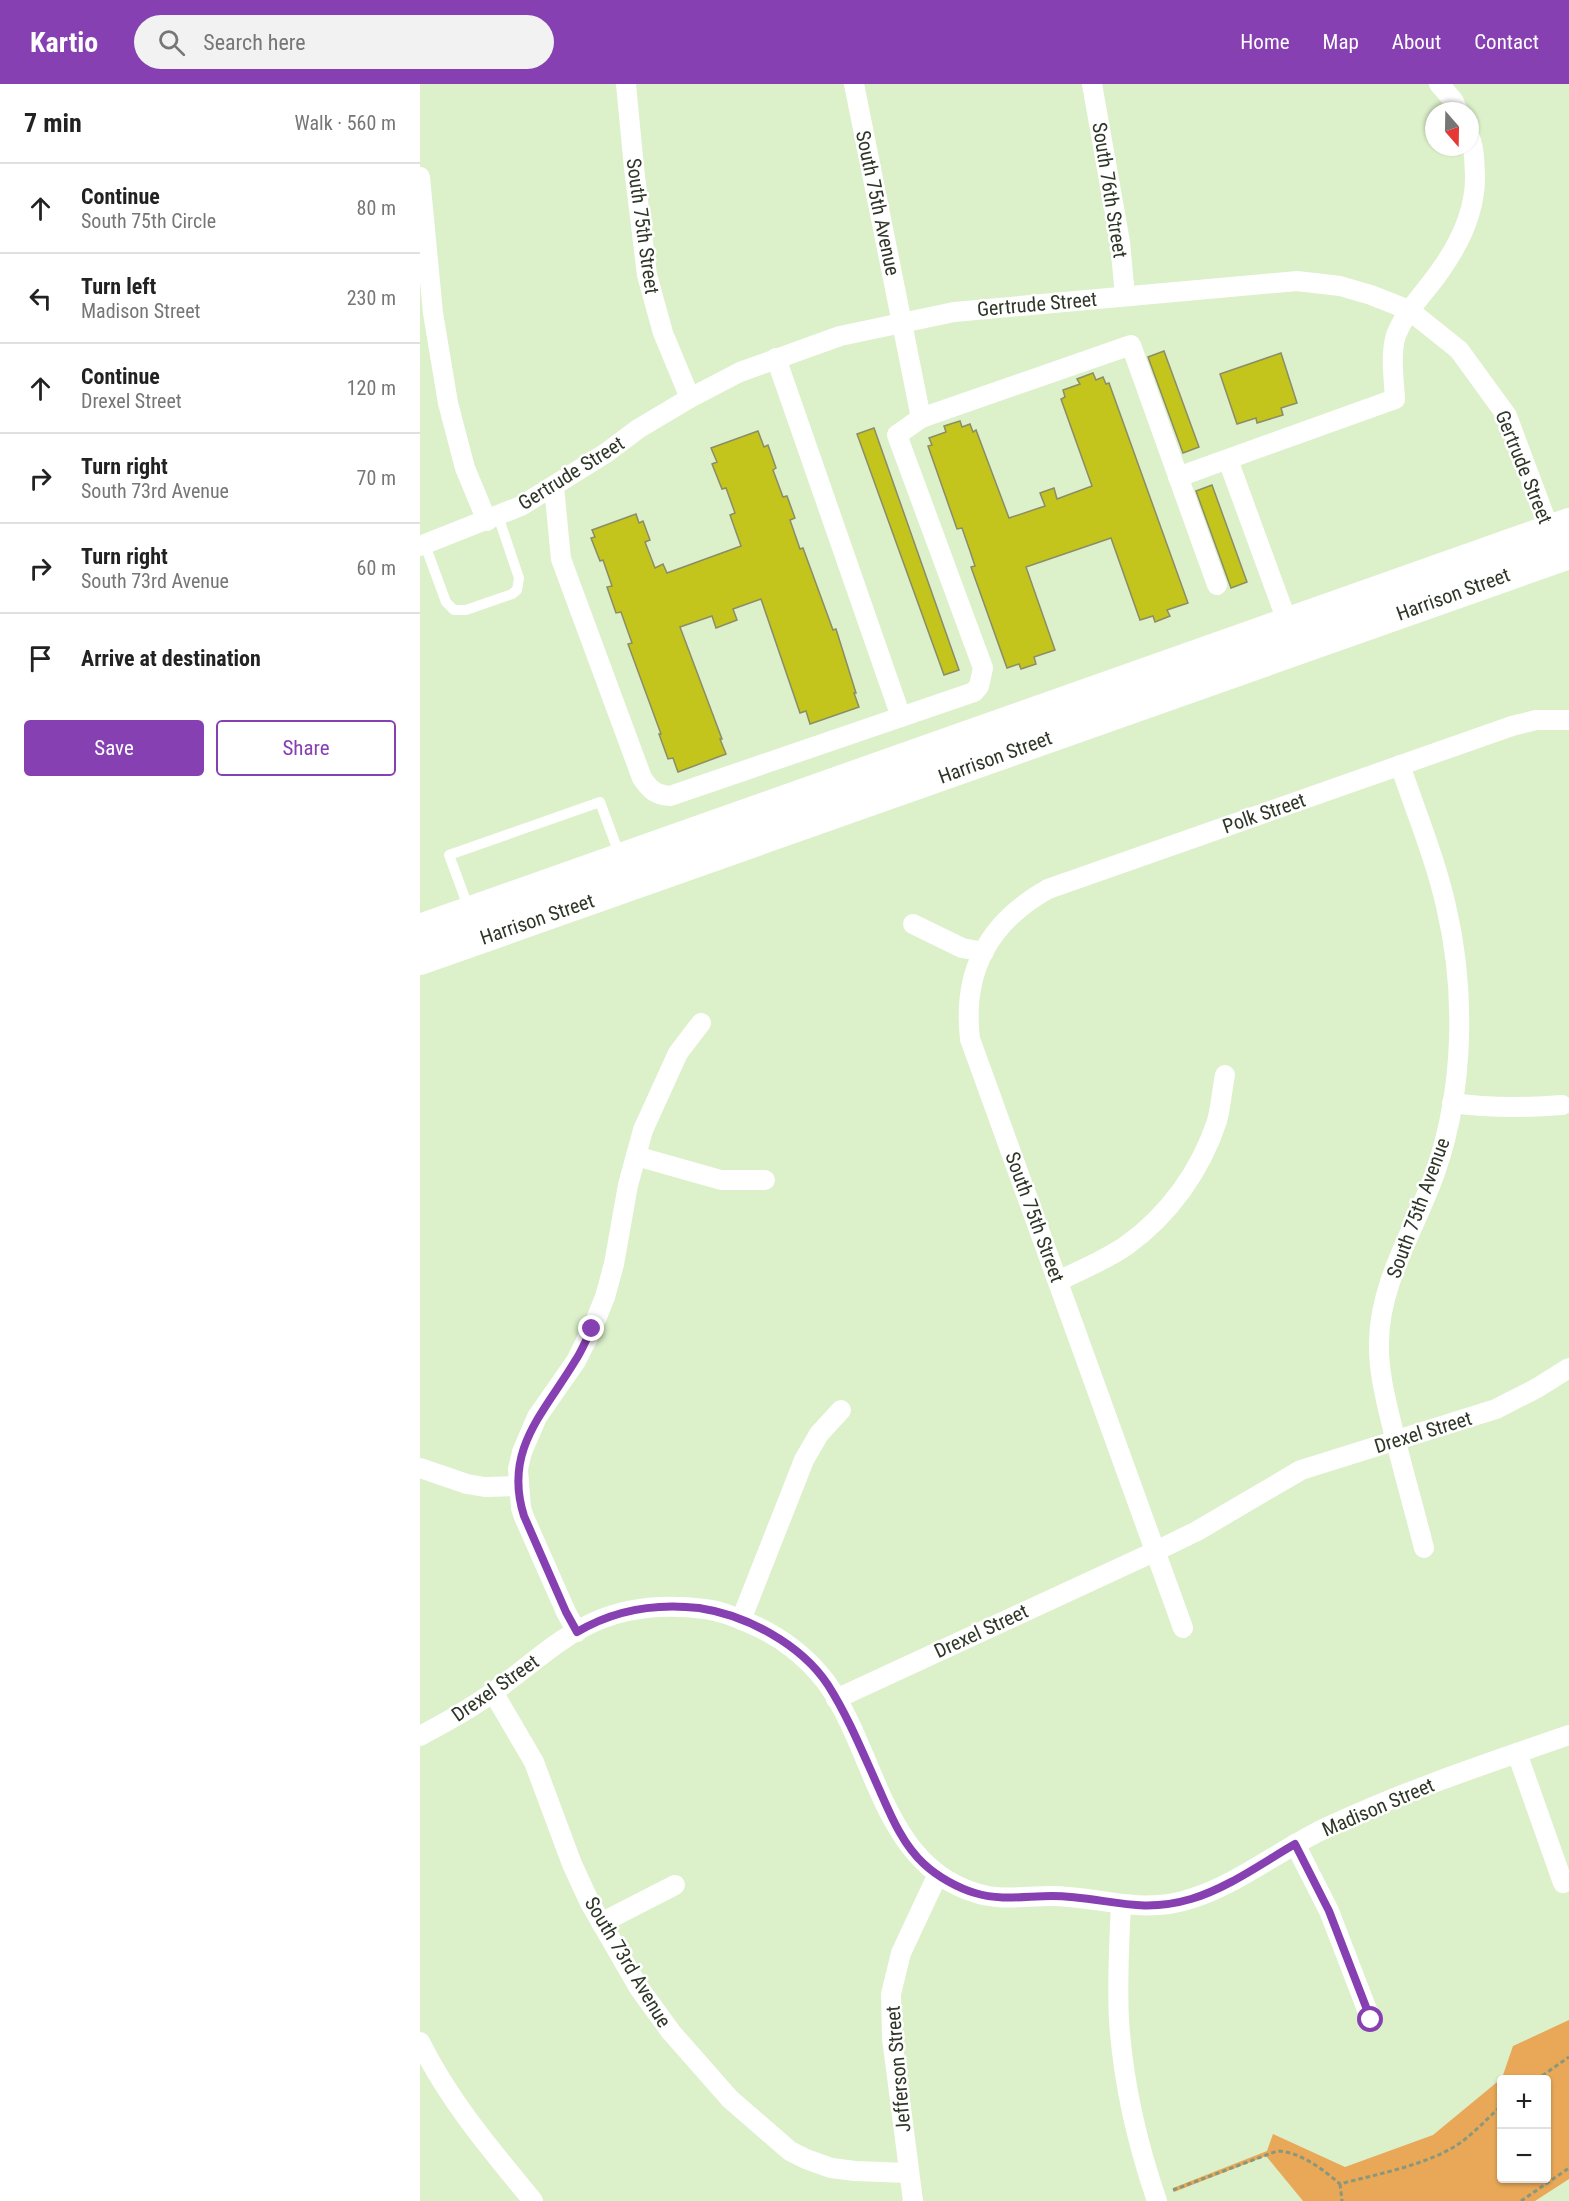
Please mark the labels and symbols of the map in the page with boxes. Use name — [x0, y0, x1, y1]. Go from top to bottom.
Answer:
north arrow — [1425, 102, 1479, 156]
street label: South 76th Street — [1087, 120, 1133, 260]
street label: South 75th Avenue — [851, 128, 905, 278]
street label: South 75th Street — [622, 156, 664, 296]
street label: Gertrude Street — [976, 287, 1098, 321]
street label: Gertrude Street — [1490, 407, 1558, 527]
street label: Gertrude Street — [514, 431, 628, 515]
street label: Harrison Street — [1393, 562, 1513, 626]
street label: Harrison Street — [935, 725, 1055, 789]
street label: Polk Street — [1219, 788, 1309, 838]
street label: Harrison Street — [477, 888, 597, 950]
street label: South 75th Avenue — [1381, 1134, 1455, 1282]
street label: South 75th Street — [1000, 1149, 1070, 1286]
route end — [578, 1315, 604, 1341]
street label: Drexel Street — [1371, 1406, 1475, 1458]
street label: Drexel Street — [930, 1599, 1032, 1663]
street label: Drexel Street — [447, 1649, 543, 1727]
street label: Madison Street — [1318, 1773, 1438, 1841]
street label: South 73rd Avenue — [580, 1892, 676, 2032]
street label: Jefferson Street — [880, 2005, 915, 2133]
route start — [1357, 2006, 1383, 2032]

